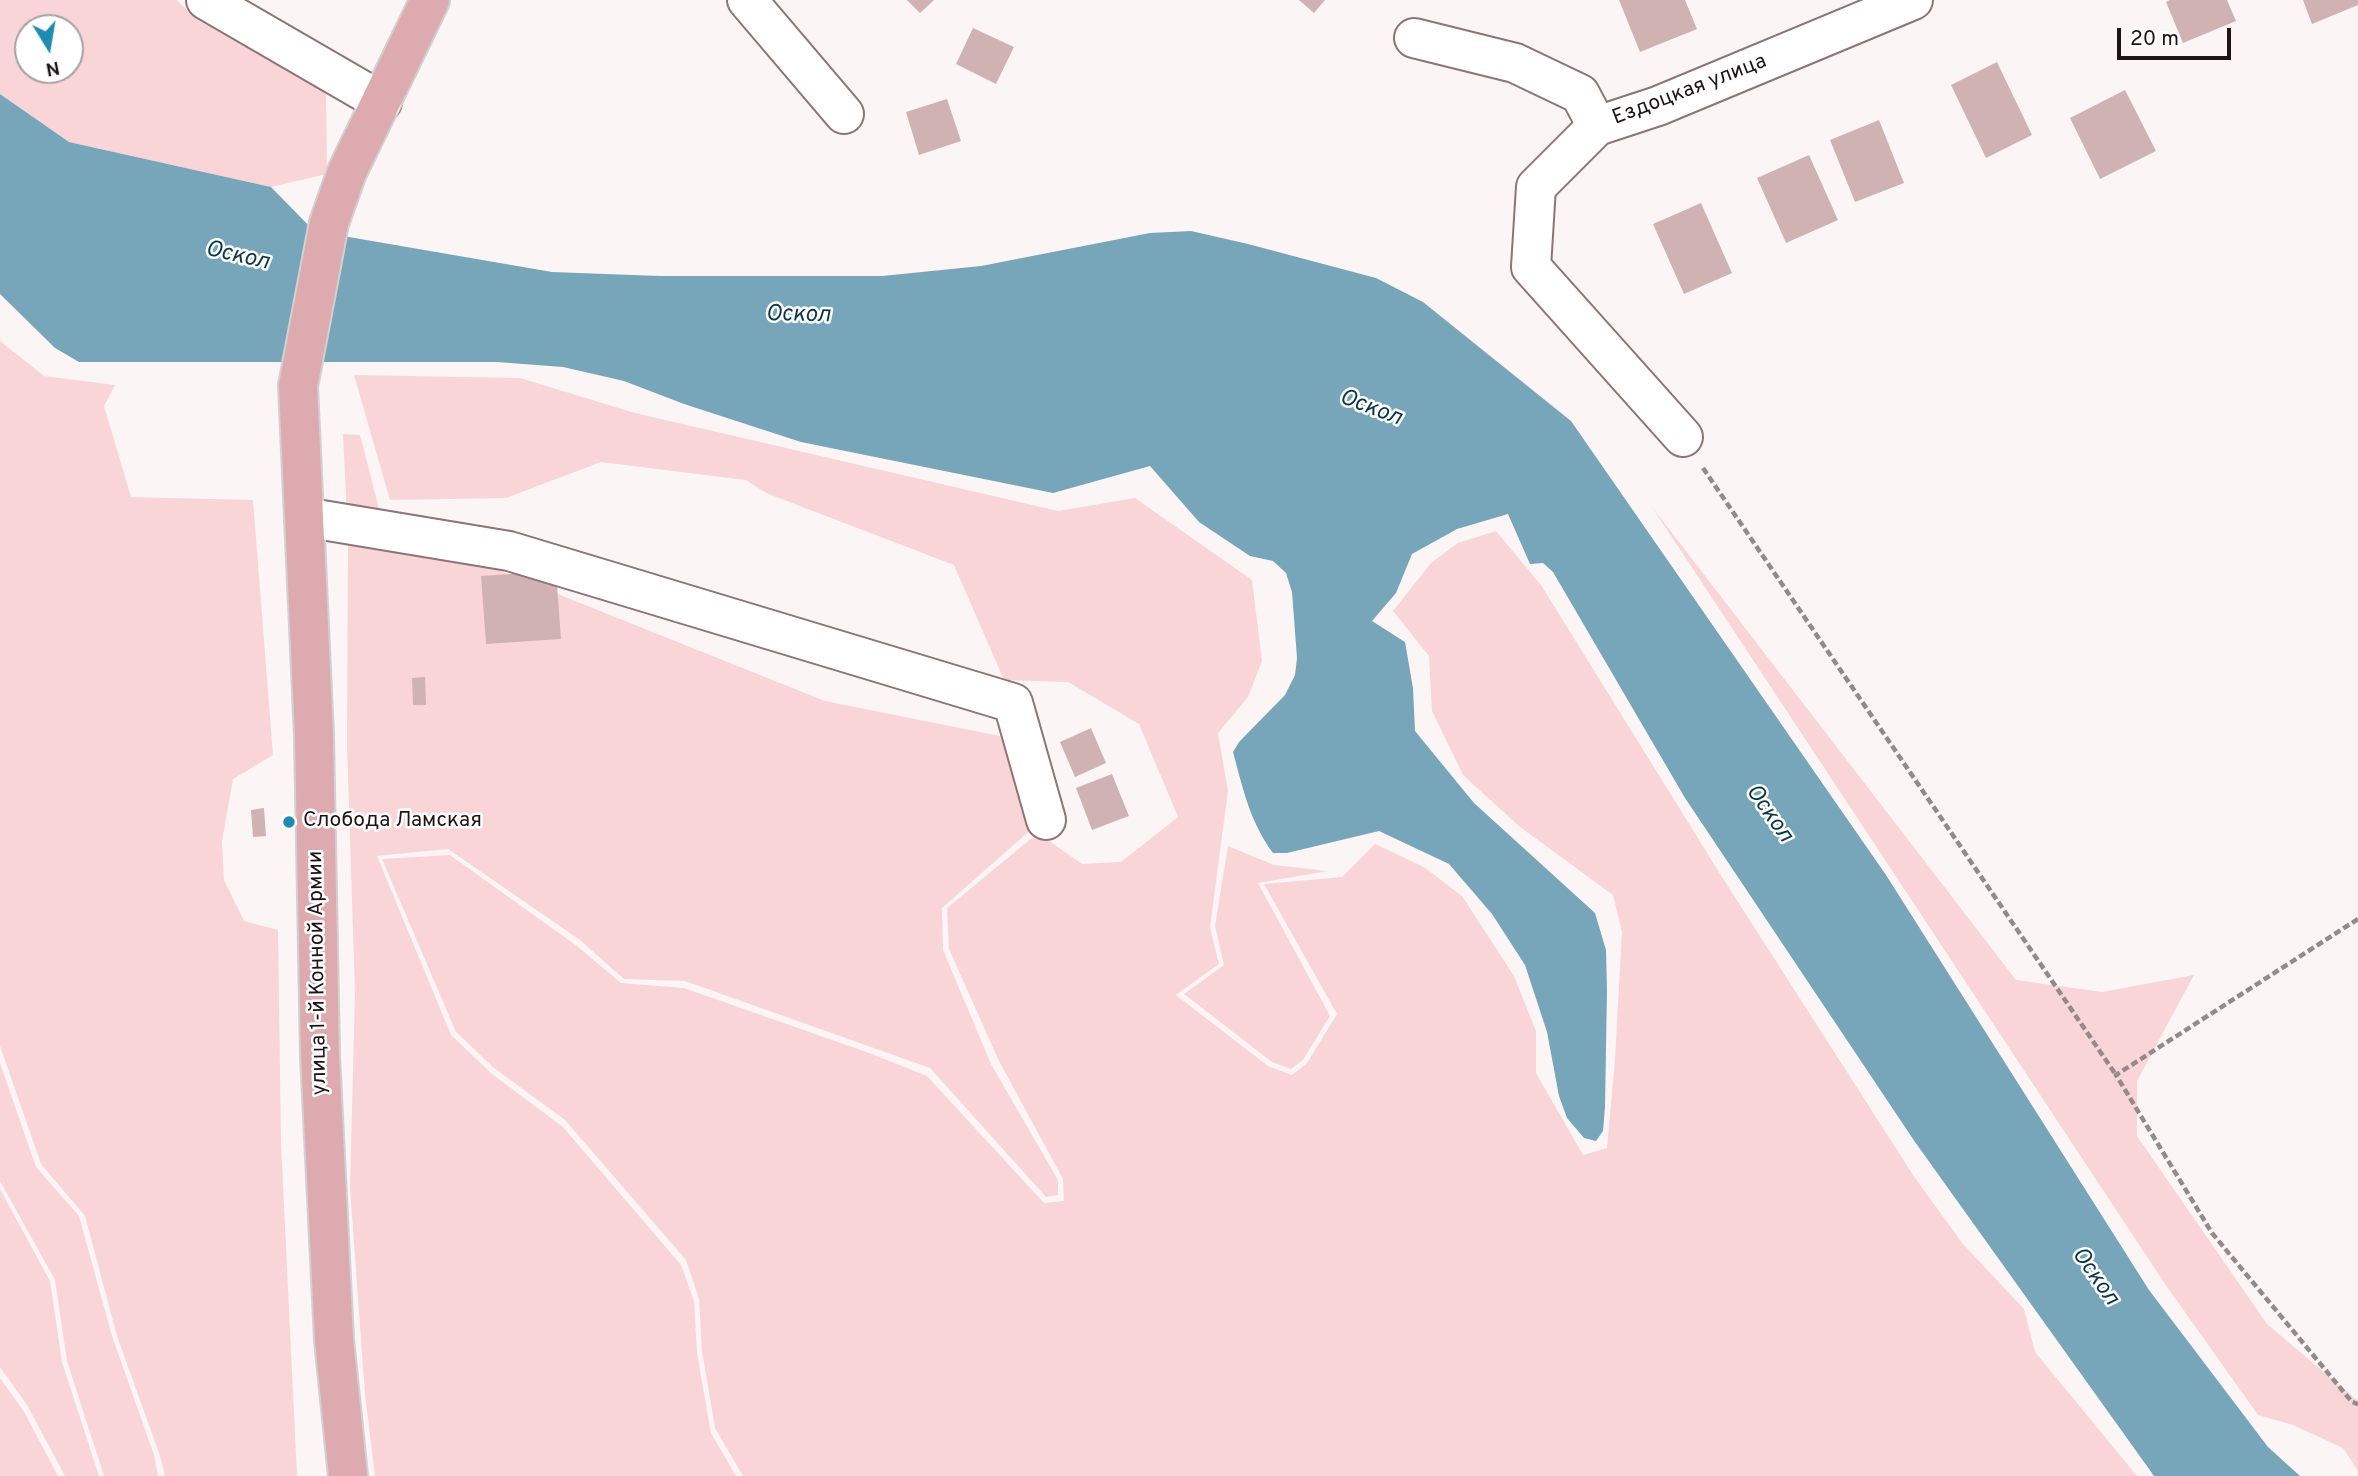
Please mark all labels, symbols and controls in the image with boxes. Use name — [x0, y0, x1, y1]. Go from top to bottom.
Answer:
north arrow — [14, 14, 84, 84]
scale bar — [2120, 14, 2234, 58]
text: 20 m — [2130, 26, 2179, 53]
street label: Ездоцкая улица — [1609, 50, 1771, 132]
text: N — [44, 55, 62, 81]
water label: Оскол — [202, 236, 272, 278]
water label: Оскол — [765, 302, 831, 330]
water label: Оскол — [1335, 385, 1405, 433]
water label: Оскол — [1738, 780, 1798, 848]
place label: Слобода Ламская — [303, 809, 482, 835]
marker: Слобода Ламская — [281, 814, 297, 830]
street label: улица 1-й Конной Армии — [304, 851, 334, 1095]
water label: Оскол — [2064, 1243, 2124, 1311]

